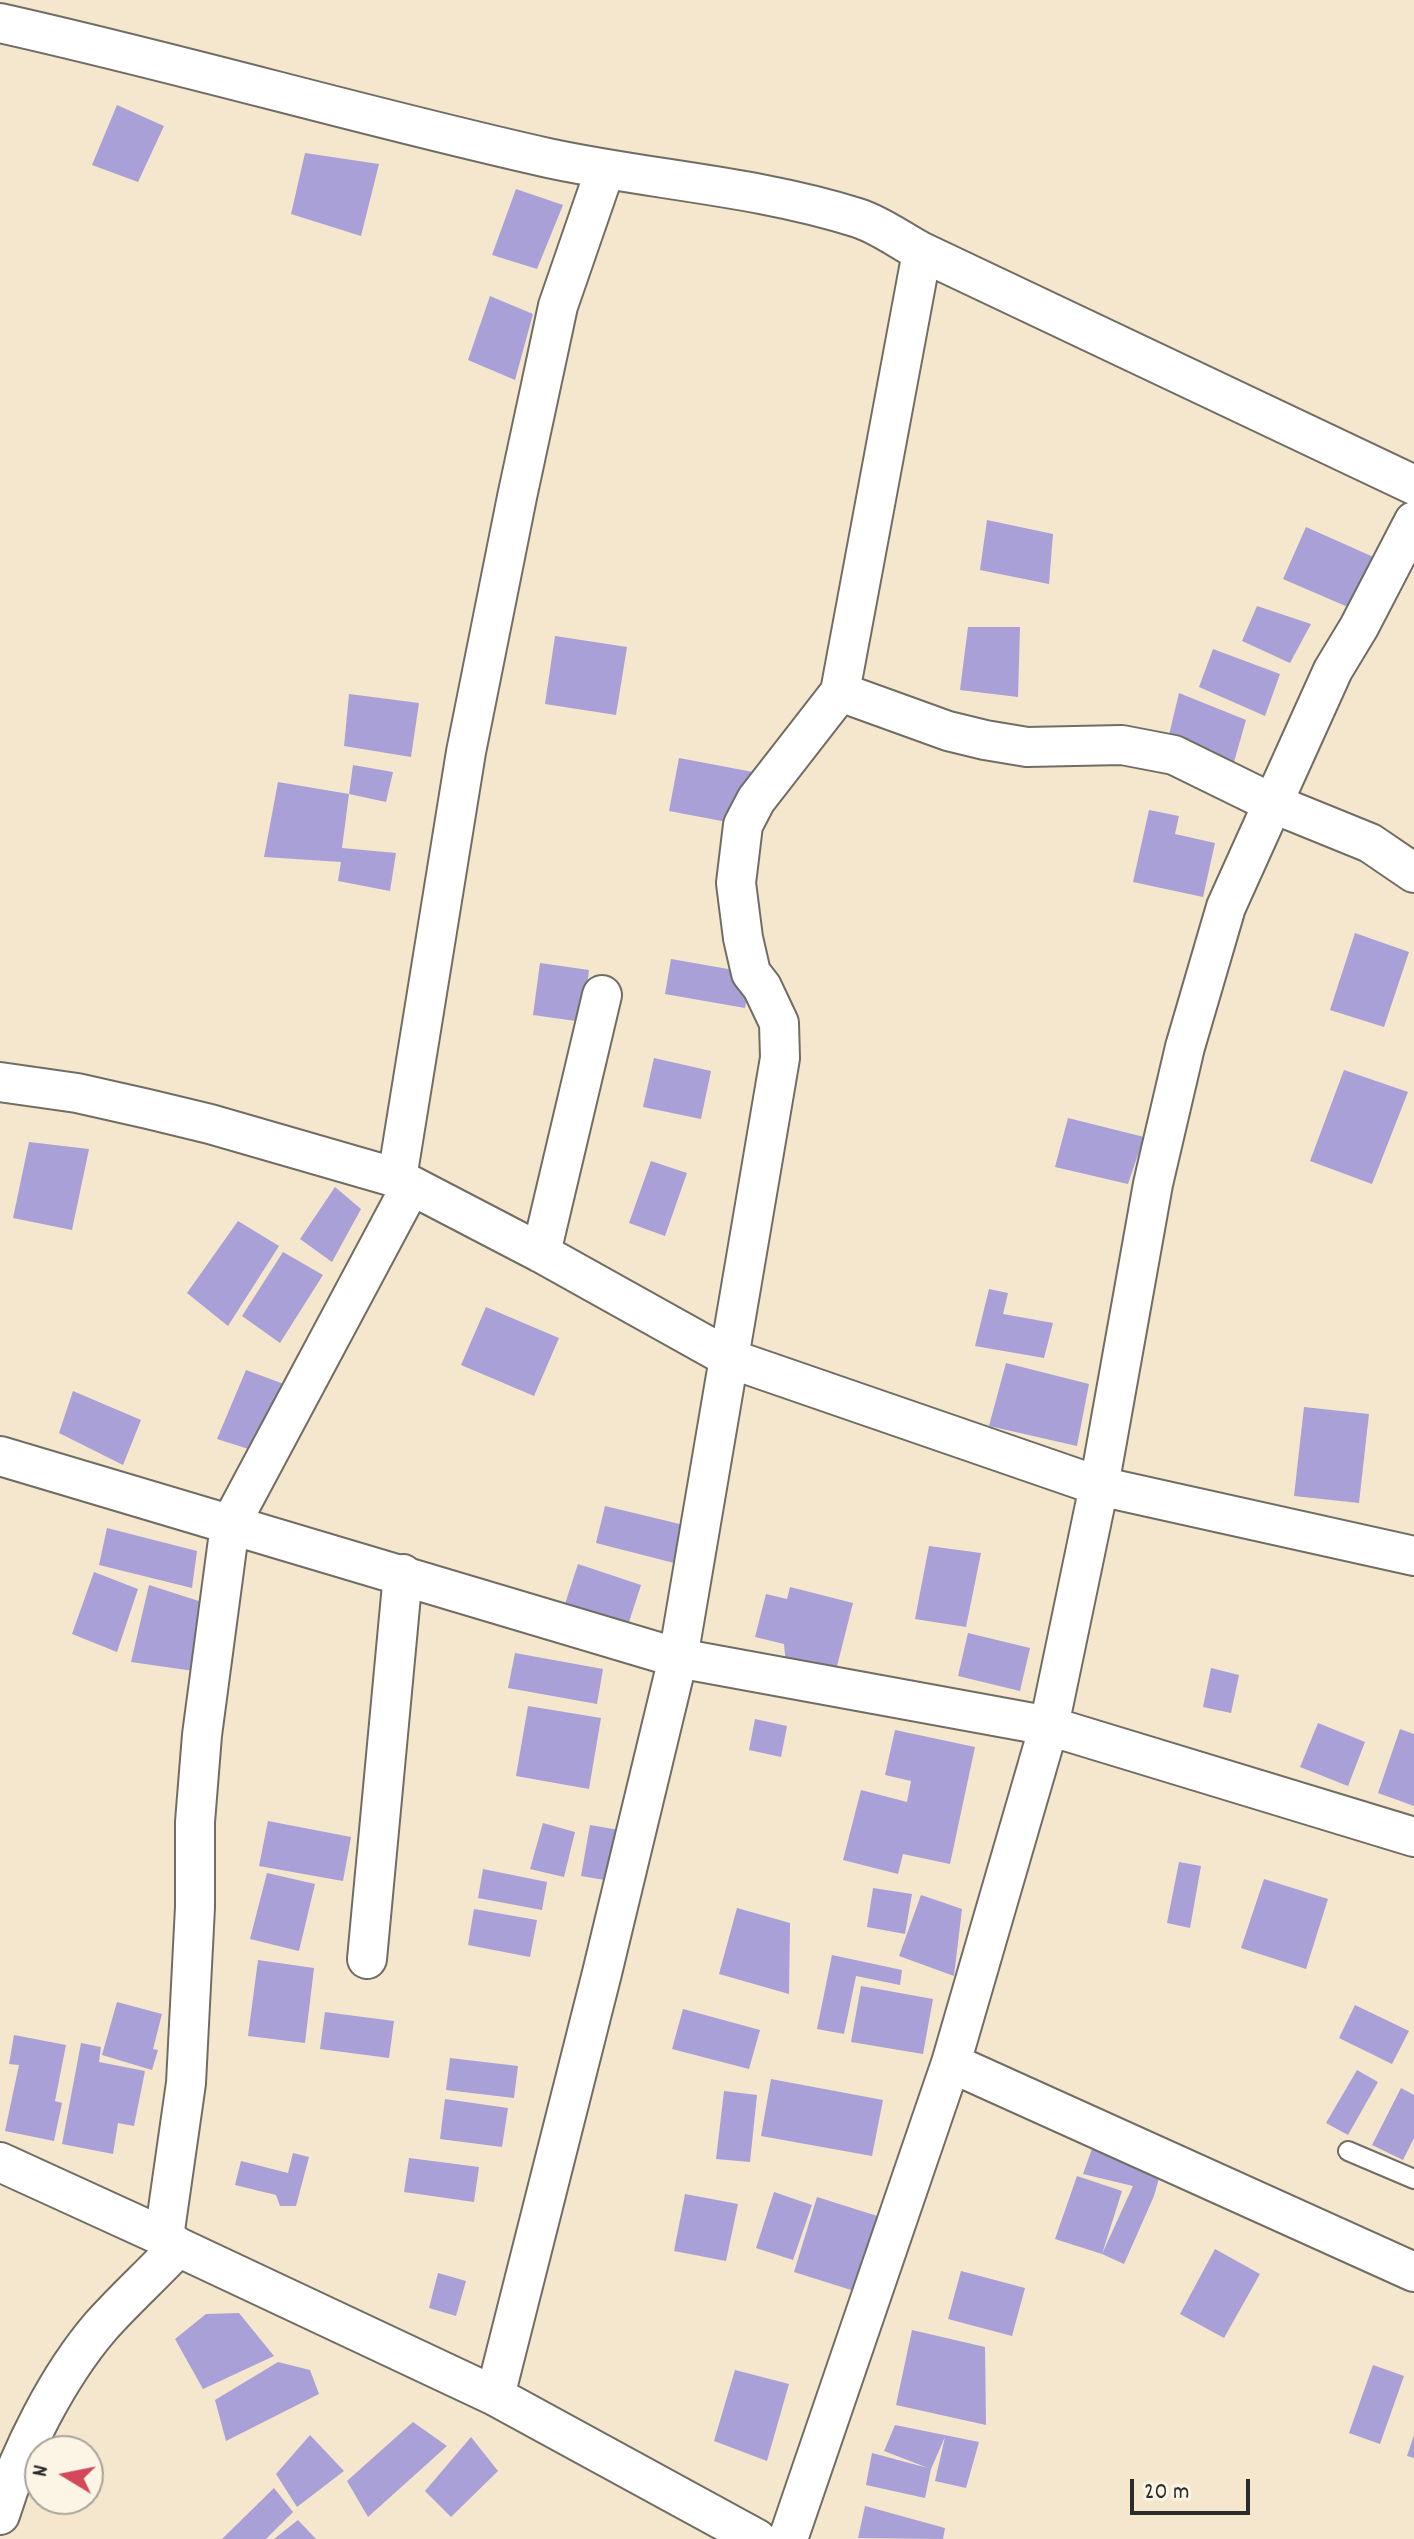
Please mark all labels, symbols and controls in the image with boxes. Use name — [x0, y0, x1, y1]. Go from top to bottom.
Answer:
north arrow — [24, 2435, 104, 2515]
text: N — [26, 2463, 58, 2479]
scale bar — [1134, 2463, 1254, 2513]
text: 20 m — [1144, 2476, 1190, 2510]

